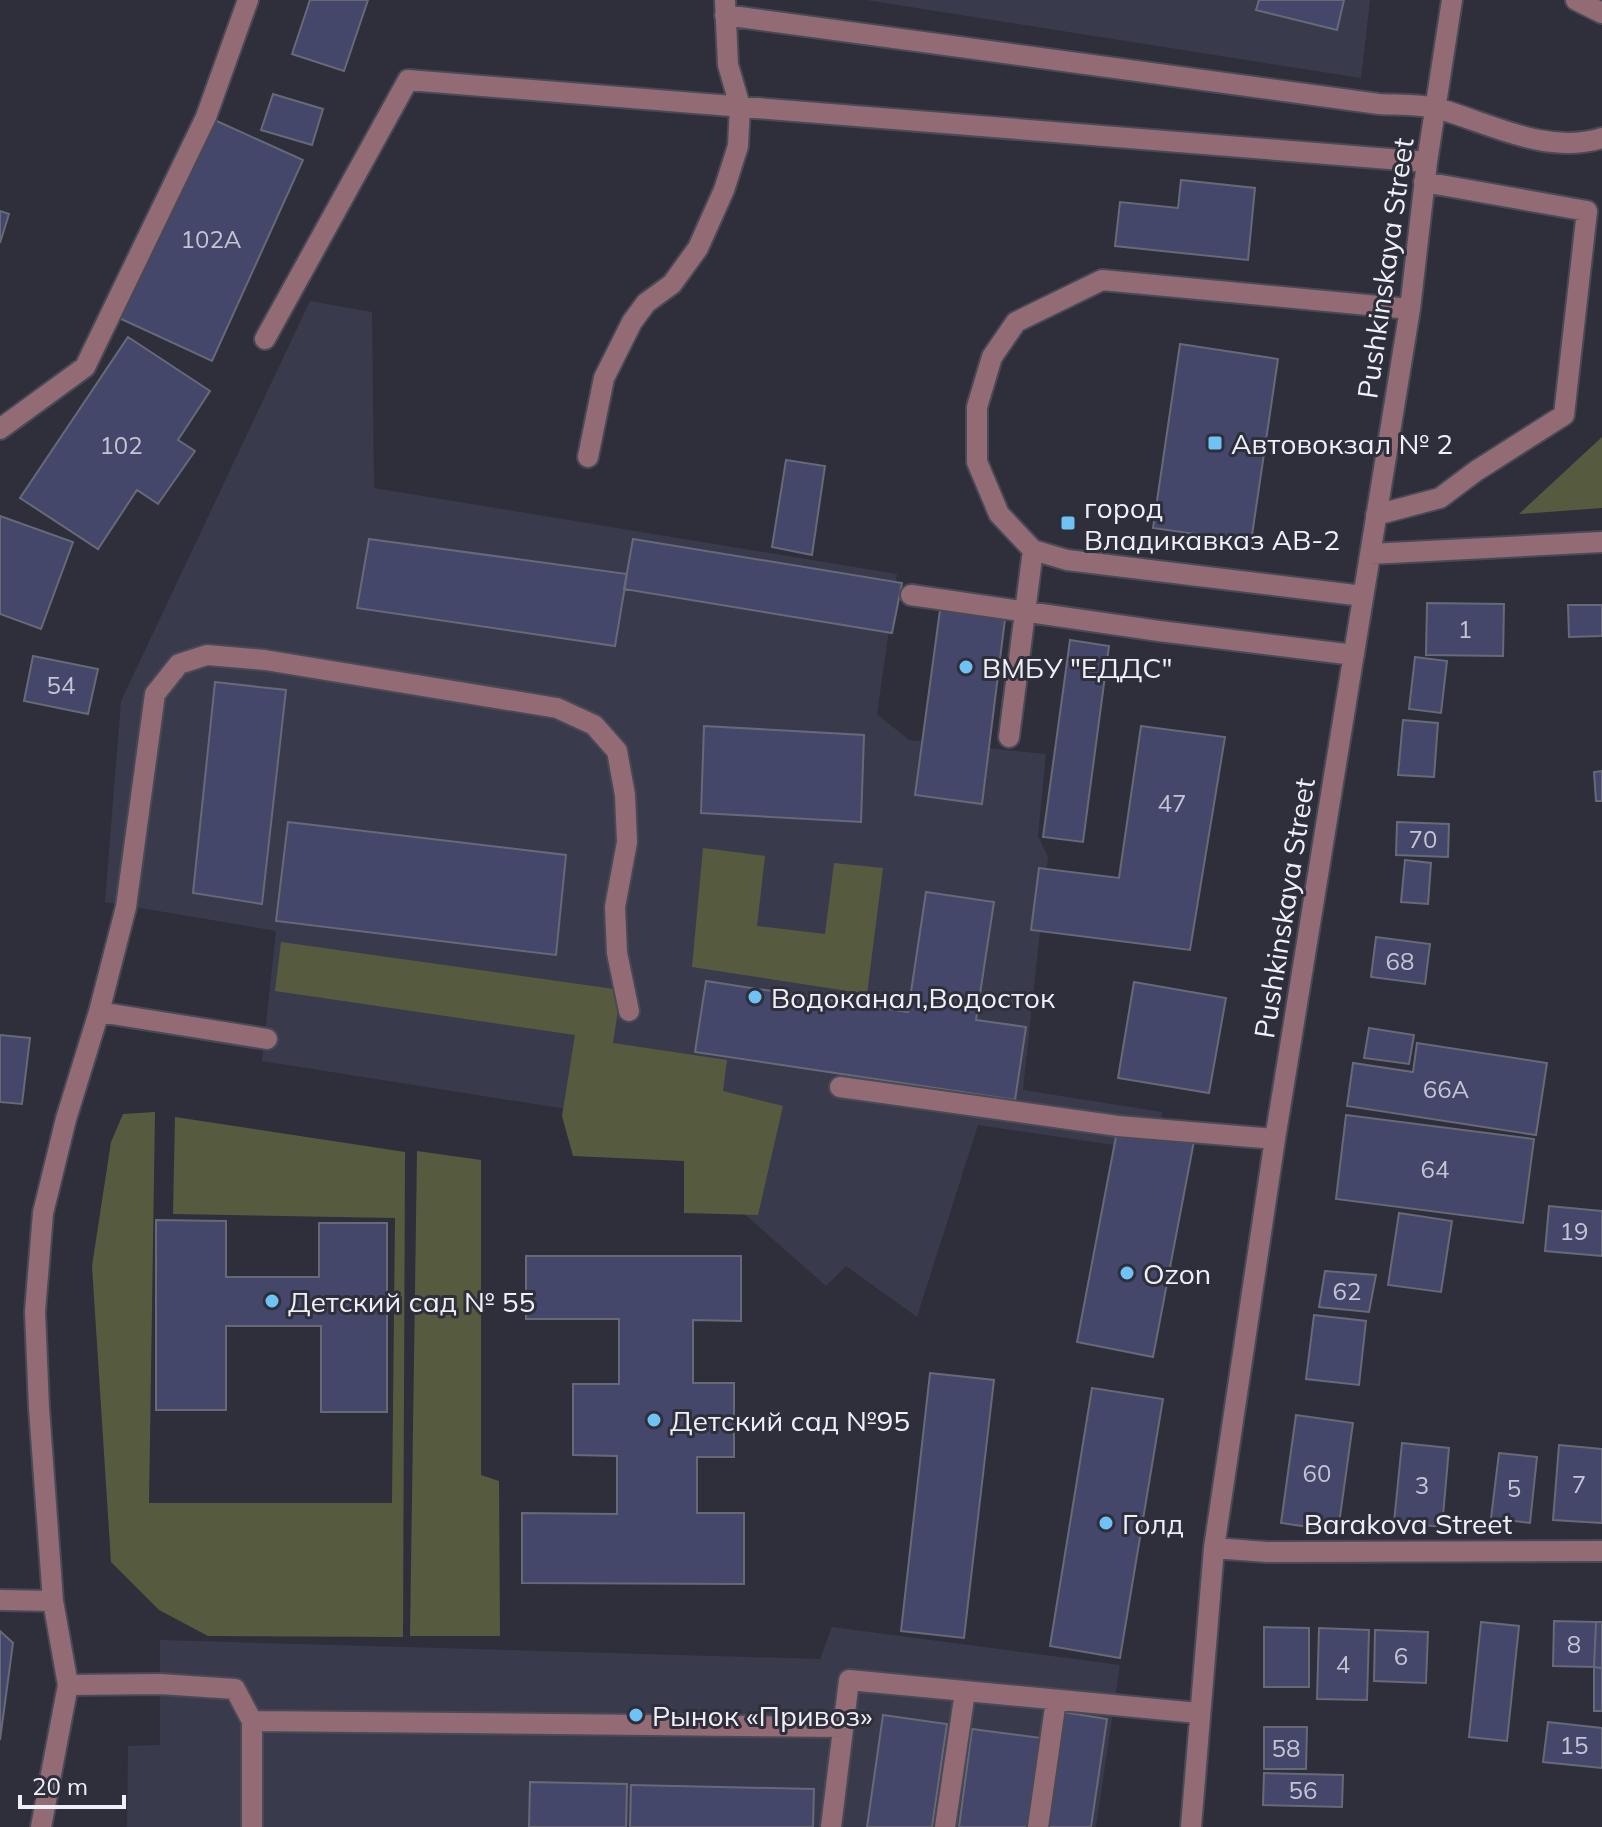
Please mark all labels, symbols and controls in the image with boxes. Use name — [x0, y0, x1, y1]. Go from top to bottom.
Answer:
street label: Pushkinskaya Street — [1349, 135, 1421, 401]
house number: 102А — [181, 224, 242, 254]
place label: Автовокзал № 2 — [1231, 426, 1453, 461]
house number: 102 — [99, 430, 143, 460]
marker: Автовокзал № 2 — [1206, 434, 1224, 452]
place label: город Владикавказ АВ-2 — [1084, 490, 1340, 557]
marker: город Владикавказ АВ-2 — [1059, 514, 1077, 532]
house number: 1 — [1458, 614, 1472, 644]
place label: ВМБУ "ЕДДС" — [982, 650, 1172, 685]
marker: ВМБУ "ЕДДС" — [957, 658, 975, 676]
house number: 54 — [47, 670, 75, 700]
street label: Pushkinskaya Street — [1246, 775, 1322, 1041]
house number: 47 — [1158, 788, 1186, 818]
house number: 70 — [1409, 824, 1437, 854]
house number: 68 — [1386, 946, 1414, 976]
place label: Водоканал,Водосток — [771, 980, 1056, 1015]
marker: Водоканал,Водосток — [746, 988, 764, 1006]
house number: 66А — [1423, 1074, 1470, 1104]
house number: 64 — [1421, 1154, 1449, 1184]
house number: 19 — [1560, 1216, 1588, 1246]
place label: Ozon — [1143, 1256, 1211, 1291]
marker: Ozon — [1118, 1264, 1136, 1282]
house number: 62 — [1333, 1276, 1361, 1306]
place label: Детский сад № 55 — [288, 1284, 535, 1319]
marker: Детский сад № 55 — [263, 1292, 281, 1310]
place label: Детский сад №95 — [670, 1403, 910, 1438]
marker: Детский сад №95 — [645, 1411, 663, 1429]
house number: 60 — [1303, 1458, 1331, 1488]
house number: 7 — [1572, 1469, 1586, 1499]
house number: 3 — [1415, 1470, 1429, 1500]
house number: 5 — [1507, 1473, 1521, 1503]
place label: Голд — [1122, 1506, 1184, 1541]
street label: Barakova Street — [1304, 1506, 1513, 1541]
marker: Голд — [1097, 1514, 1115, 1532]
house number: 8 — [1567, 1629, 1581, 1659]
house number: 6 — [1394, 1641, 1408, 1671]
house number: 4 — [1336, 1649, 1350, 1679]
place label: Рынок «Привоз» — [652, 1698, 872, 1733]
marker: Рынок «Привоз» — [627, 1706, 645, 1724]
house number: 15 — [1560, 1730, 1588, 1760]
house number: 58 — [1272, 1733, 1300, 1763]
scale bar — [20, 1759, 124, 1809]
text: 20 m — [32, 1771, 88, 1801]
house number: 56 — [1289, 1775, 1317, 1805]

